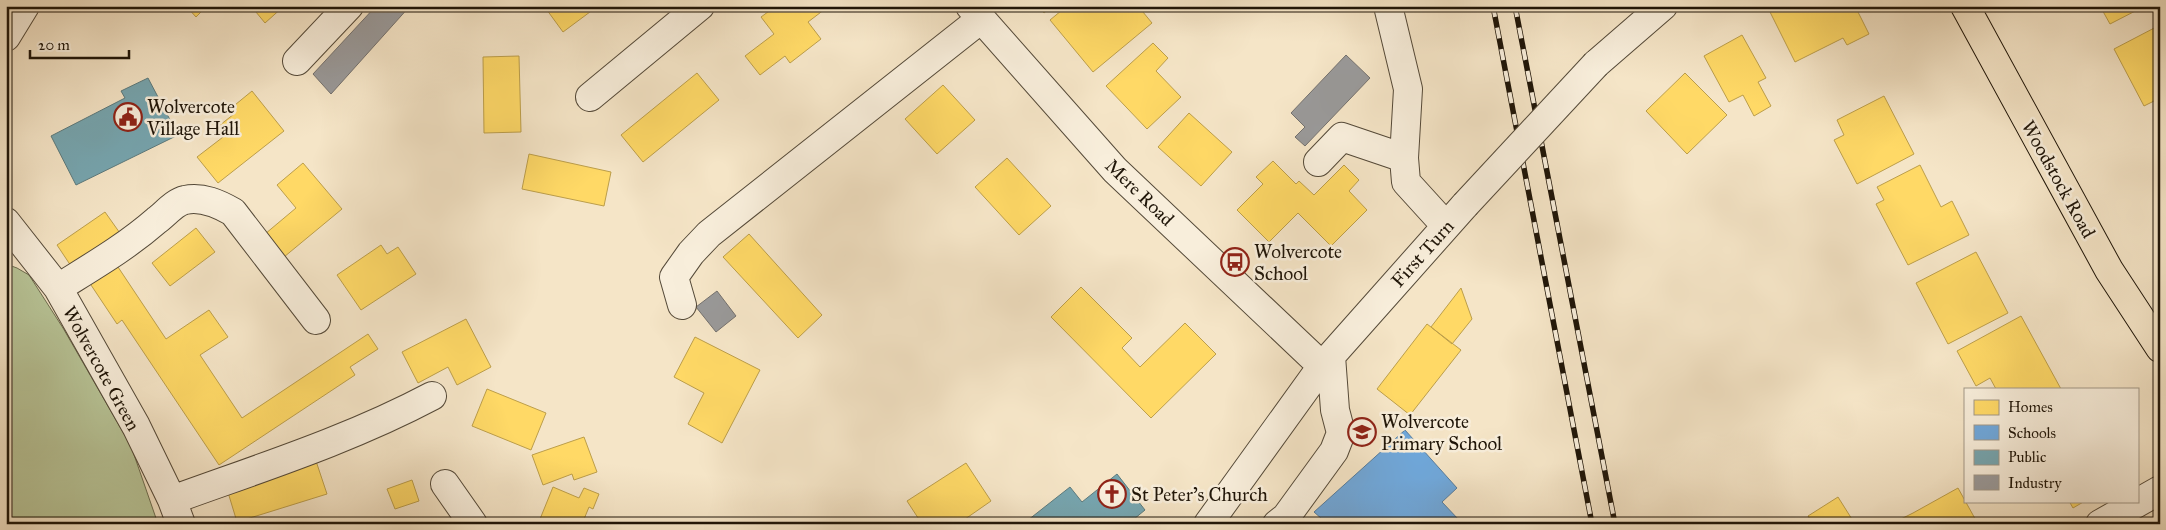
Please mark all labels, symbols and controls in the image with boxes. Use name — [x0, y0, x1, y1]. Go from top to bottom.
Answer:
scale bar — [30, 28, 129, 60]
text: 20 m — [38, 36, 70, 54]
place label: Wolvercote Village Hall — [146, 95, 240, 141]
public building icon: Wolvercote Village Hall — [113, 102, 143, 132]
street label: Woodstock Road — [2017, 116, 2101, 243]
street label: Mere Road — [1100, 154, 1179, 231]
street label: First Turn — [1386, 215, 1459, 292]
place label: Wolvercote School — [1254, 240, 1342, 285]
bus stop icon: Wolvercote School — [1220, 247, 1250, 277]
street label: Wolvercote Green — [58, 302, 145, 435]
legend — [1964, 388, 2138, 502]
text: Homes — [2008, 398, 2053, 416]
place label: Wolvercote Primary School — [1381, 410, 1503, 455]
school or university icon: Wolvercote Primary School — [1347, 417, 1377, 447]
text: Schools — [2008, 424, 2056, 442]
text: Public — [2008, 448, 2046, 466]
text: Industry — [2008, 474, 2062, 492]
church icon: St Peter's Church — [1097, 479, 1127, 509]
place label: St Peter's Church — [1131, 483, 1268, 506]

